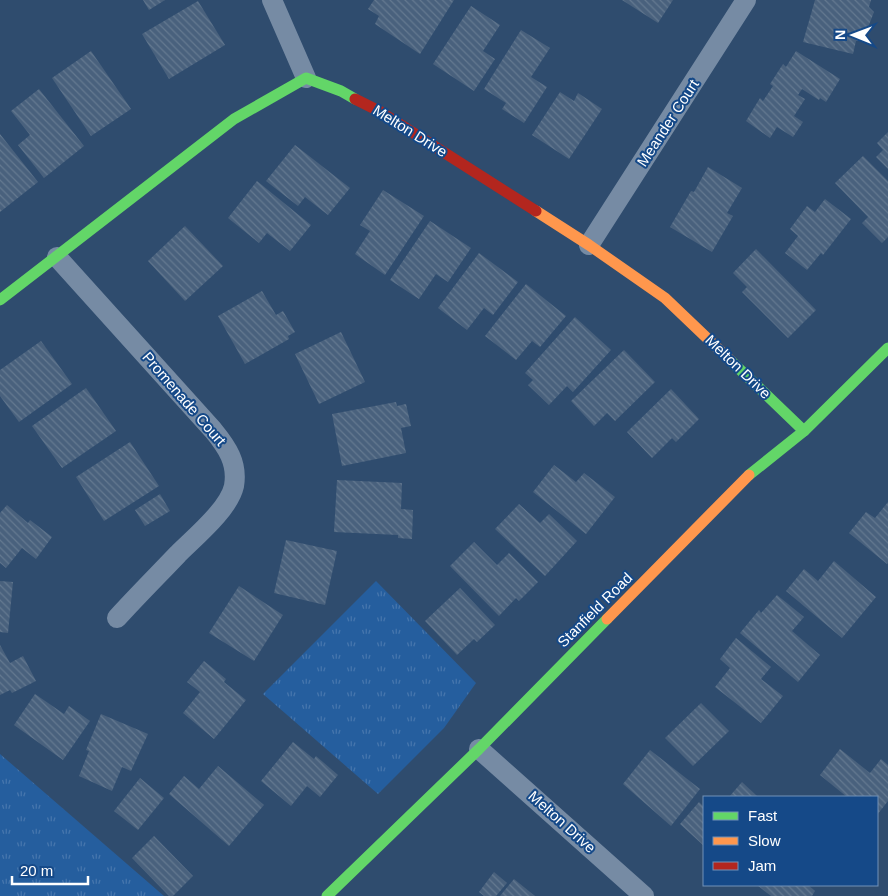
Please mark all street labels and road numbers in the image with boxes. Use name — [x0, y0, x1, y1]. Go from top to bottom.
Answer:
street label: Meander Court — [633, 75, 702, 169]
street label: Melton Drive — [370, 101, 450, 160]
street label: Melton Drive — [702, 331, 775, 402]
street label: Promenade Court — [139, 348, 230, 450]
street label: Stanfield Road — [554, 569, 635, 650]
street label: Melton Drive — [525, 787, 599, 856]

